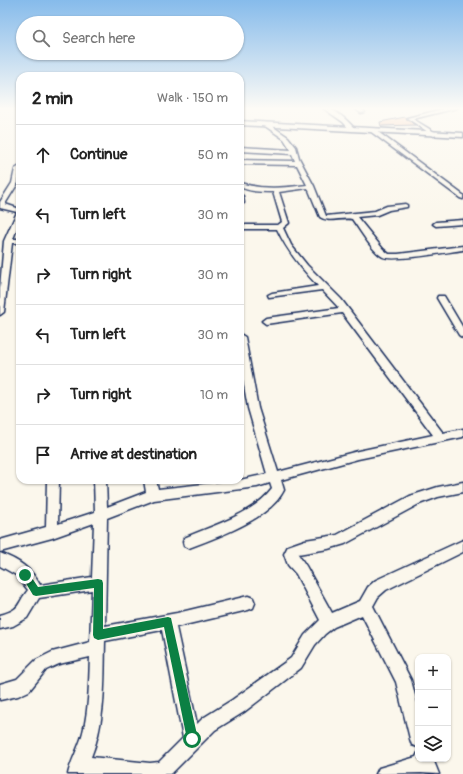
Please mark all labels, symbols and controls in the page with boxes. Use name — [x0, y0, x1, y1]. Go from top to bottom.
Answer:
search box — [16, 16, 244, 60]
icon: search — [30, 27, 52, 49]
text: Search here — [62, 29, 135, 48]
text: 2 min — [32, 88, 73, 109]
text: Walk · 150 m — [157, 90, 228, 106]
icon: ahead — [32, 144, 54, 166]
text: Continue — [70, 145, 128, 164]
text: 50 m — [198, 147, 228, 163]
icon: left — [32, 204, 54, 226]
text: Turn left — [70, 205, 126, 224]
text: 30 m — [198, 207, 228, 223]
icon: right — [32, 264, 54, 286]
text: Turn right — [70, 265, 131, 284]
text: 30 m — [198, 267, 228, 283]
icon: left — [32, 324, 54, 346]
text: Turn left — [70, 325, 126, 344]
text: 30 m — [198, 327, 228, 343]
icon: right — [32, 384, 54, 406]
text: Turn right — [70, 385, 131, 404]
text: 10 m — [200, 387, 228, 403]
icon: arrive — [32, 444, 54, 466]
text: Arrive at destination — [70, 445, 197, 464]
route end — [16, 566, 34, 584]
map controls — [415, 654, 451, 762]
button: + — [415, 654, 451, 690]
button: − — [415, 690, 451, 726]
button: layers — [415, 726, 451, 762]
route start — [183, 730, 201, 748]

